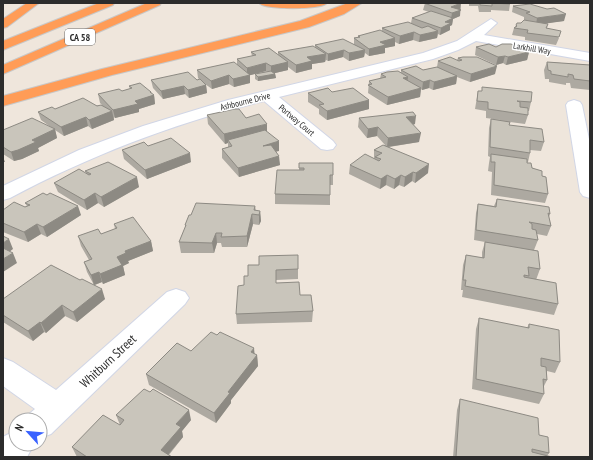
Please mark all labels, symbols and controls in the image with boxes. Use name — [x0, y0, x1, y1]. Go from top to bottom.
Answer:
road number: CA 58 — [65, 29, 95, 45]
street label: Larkhill Way — [512, 40, 552, 56]
street label: Ashbourne Drive — [219, 89, 272, 113]
street label: Portway Court — [277, 102, 318, 139]
street label: Whitburn Street — [76, 330, 140, 391]
north arrow — [8, 412, 48, 452]
text: N — [12, 422, 27, 433]

